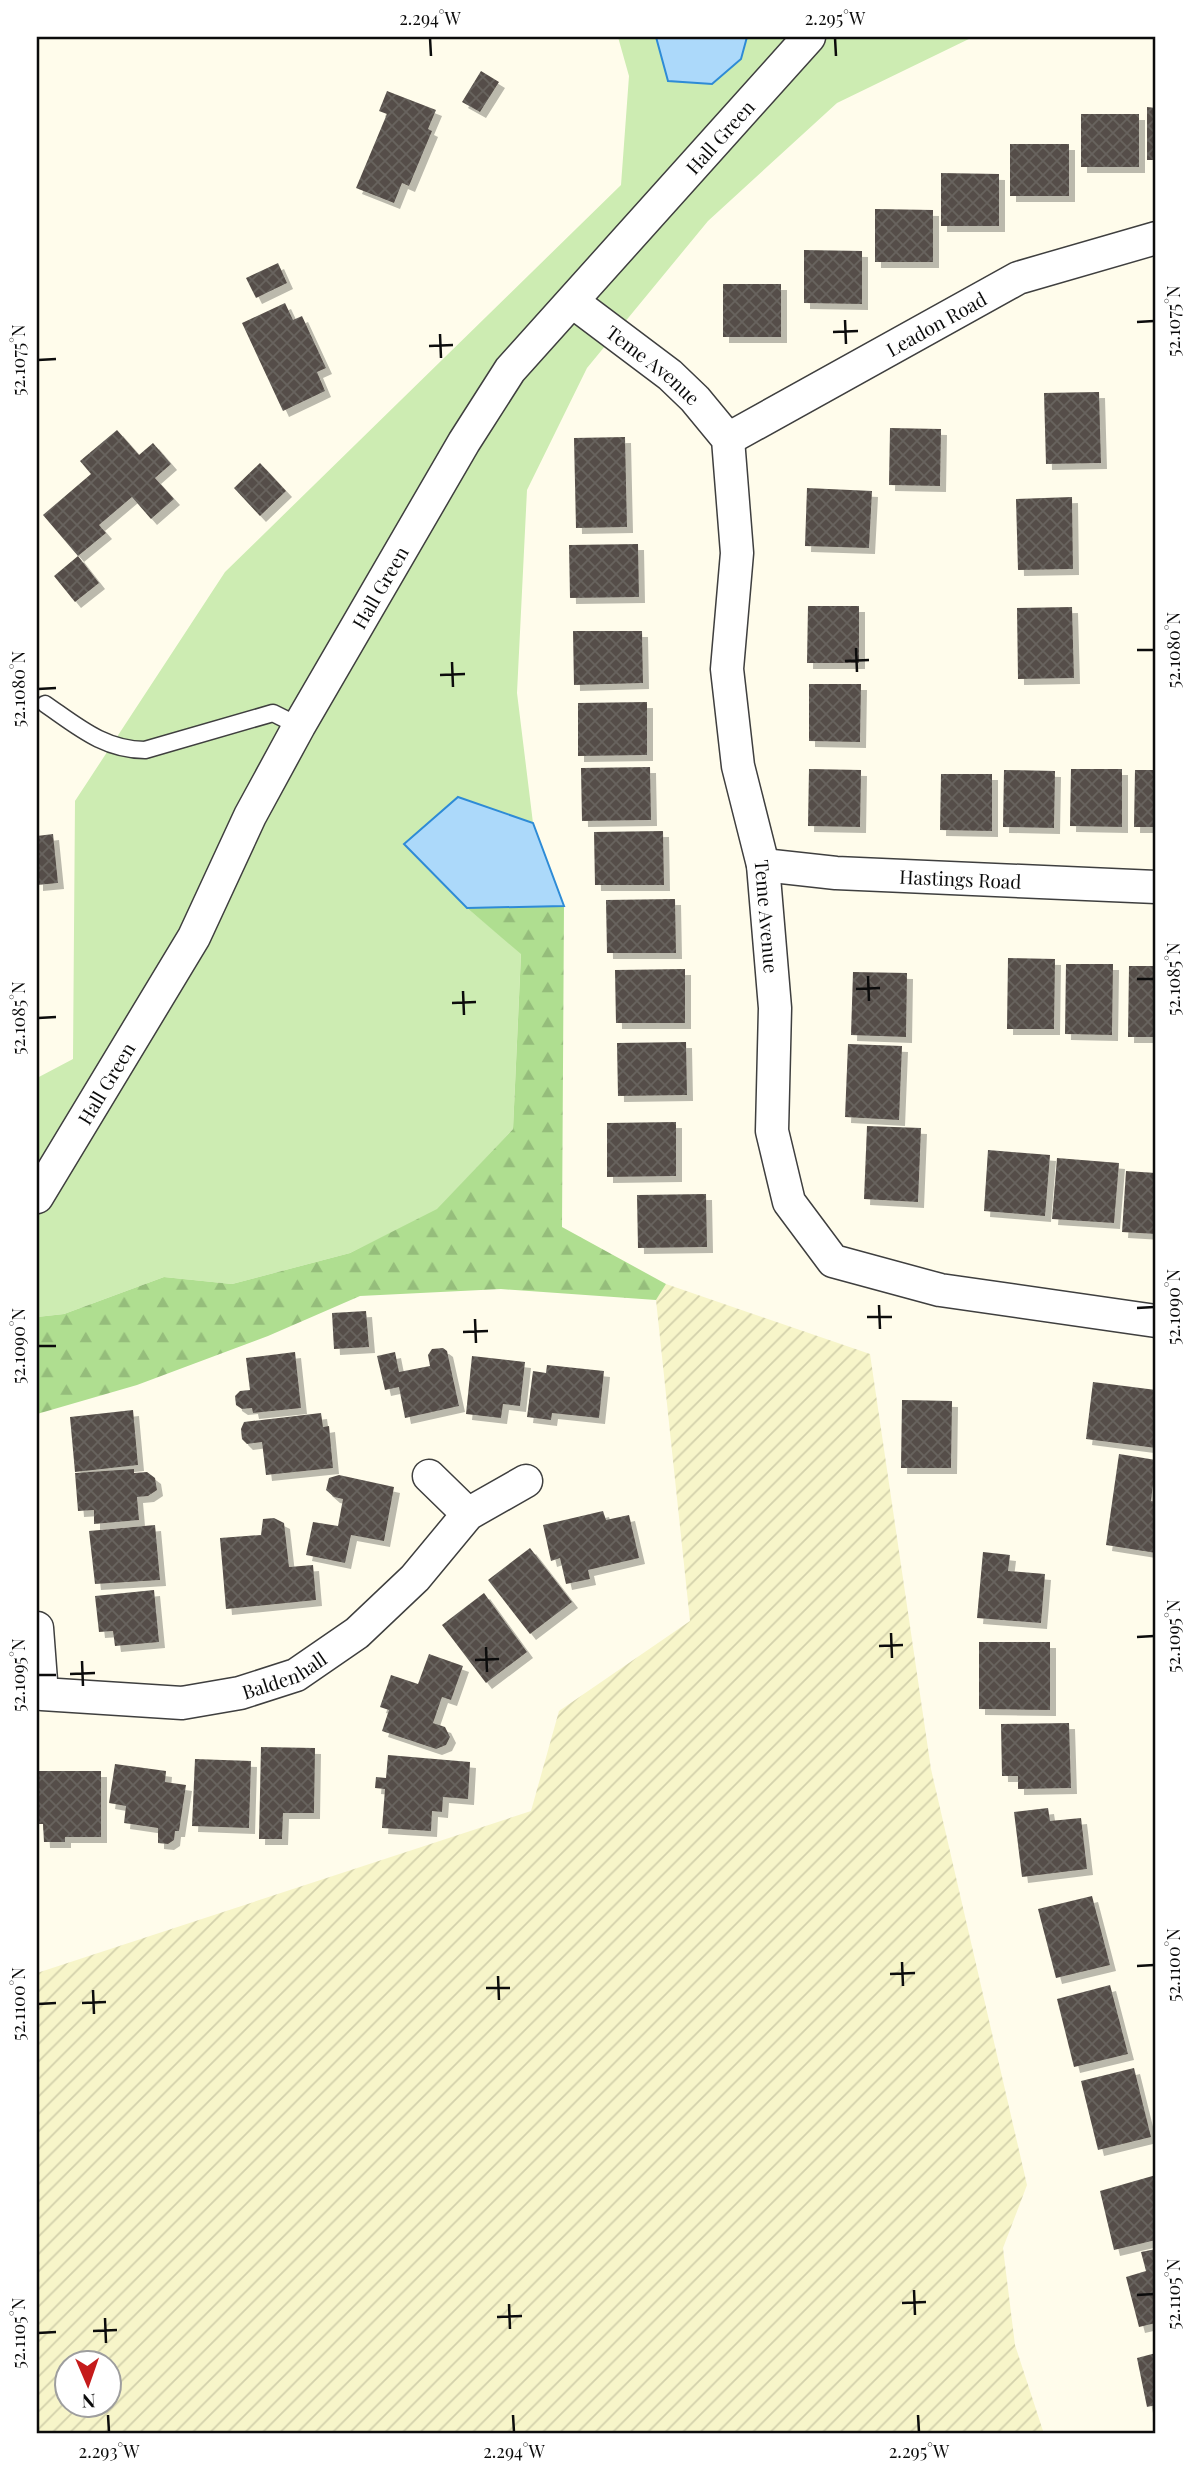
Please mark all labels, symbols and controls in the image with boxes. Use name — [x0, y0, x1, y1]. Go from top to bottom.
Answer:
text: 2.294°W — [399, 6, 462, 30]
text: 2.295°W — [805, 6, 866, 30]
street label: Hall Green — [679, 93, 760, 179]
street label: Leadon Road — [881, 285, 991, 362]
text: 52.1075°N — [1161, 285, 1185, 357]
street label: Teme Avenue — [601, 319, 706, 410]
text: 52.1075°N — [6, 324, 30, 396]
street label: Hall Green — [345, 541, 414, 633]
text: 52.1080°N — [1161, 612, 1185, 688]
text: 52.1080°N — [6, 651, 30, 727]
street label: Teme Avenue — [750, 859, 785, 974]
street label: Hastings Road — [899, 863, 1022, 894]
text: 52.1085°N — [1161, 942, 1185, 1016]
text: 52.1085°N — [6, 981, 30, 1055]
street label: Hall Green — [71, 1037, 141, 1129]
text: 52.1090°N — [1161, 1269, 1185, 1345]
text: 52.1090°N — [6, 1308, 30, 1384]
text: 52.1095°N — [1161, 1599, 1185, 1673]
text: 52.1095°N — [6, 1638, 30, 1712]
street label: Baldenhall — [239, 1645, 332, 1705]
text: 52.1100°N — [1161, 1928, 1185, 2002]
text: 52.1100°N — [6, 1967, 30, 2041]
text: 52.1105°N — [1161, 2258, 1185, 2329]
text: 52.1105°N — [6, 2297, 30, 2368]
north arrow — [52, 2348, 122, 2418]
text: N — [81, 2389, 96, 2415]
text: 2.293°W — [79, 2439, 140, 2463]
text: 2.294°W — [483, 2439, 546, 2463]
text: 2.295°W — [889, 2439, 950, 2463]

